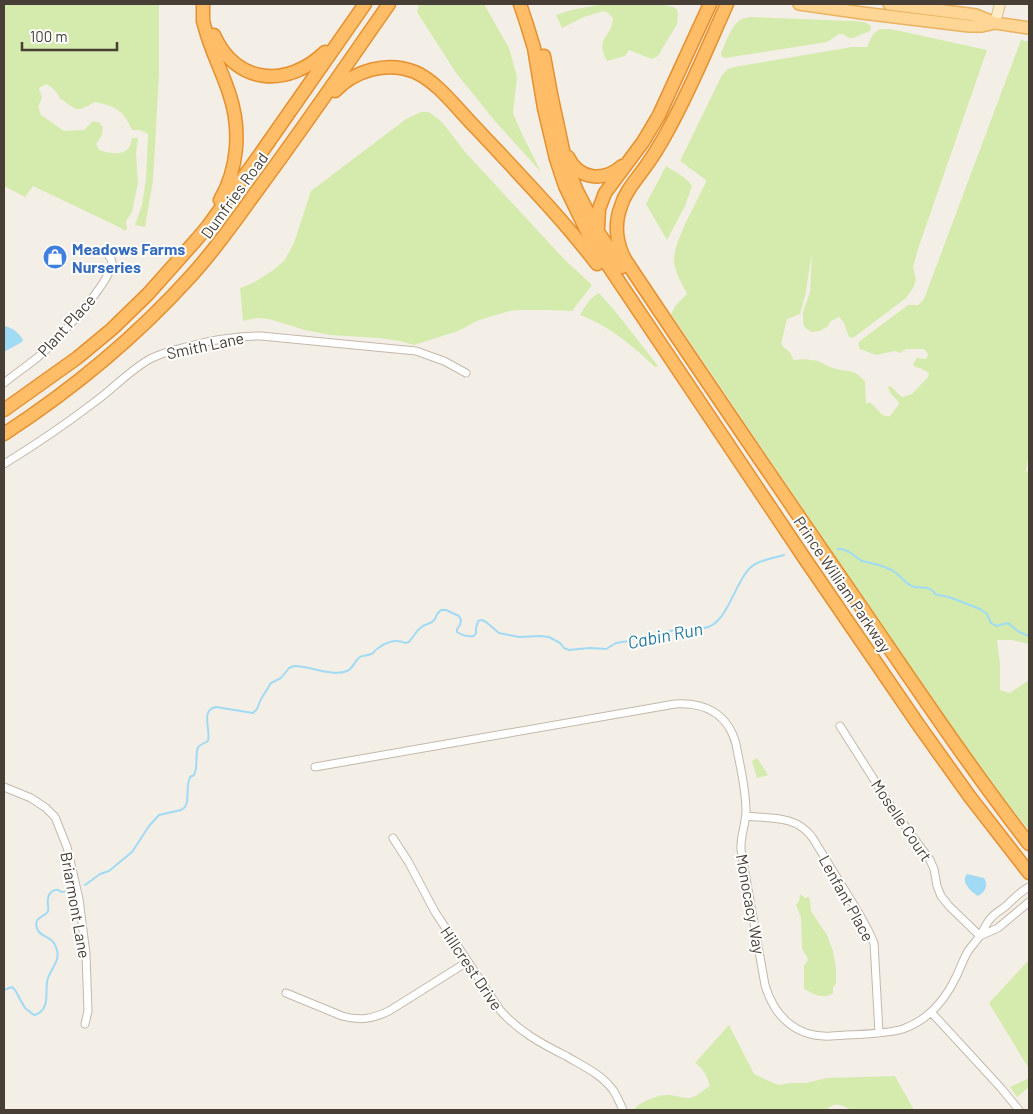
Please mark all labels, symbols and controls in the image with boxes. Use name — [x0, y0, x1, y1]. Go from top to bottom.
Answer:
scale bar — [22, 20, 118, 52]
text: 100 m — [30, 27, 68, 45]
street label: Dumfries Road — [196, 148, 272, 242]
place label: Meadows Farms Nurseries — [72, 239, 185, 276]
shop icon: Meadows Farms Nurseries — [42, 244, 68, 270]
street label: Plant Place — [33, 290, 99, 360]
street label: Smith Lane — [165, 328, 245, 362]
street label: Prince William Parkway — [790, 512, 896, 656]
water label: Cabin Run — [625, 617, 705, 653]
street label: Moselle Court — [868, 776, 936, 864]
street label: Briarmont Lane — [57, 850, 95, 960]
street label: Monocacy Way — [733, 852, 769, 956]
street label: Lenfant Place — [816, 852, 878, 944]
street label: Hillcrest Drive — [437, 923, 507, 1013]

